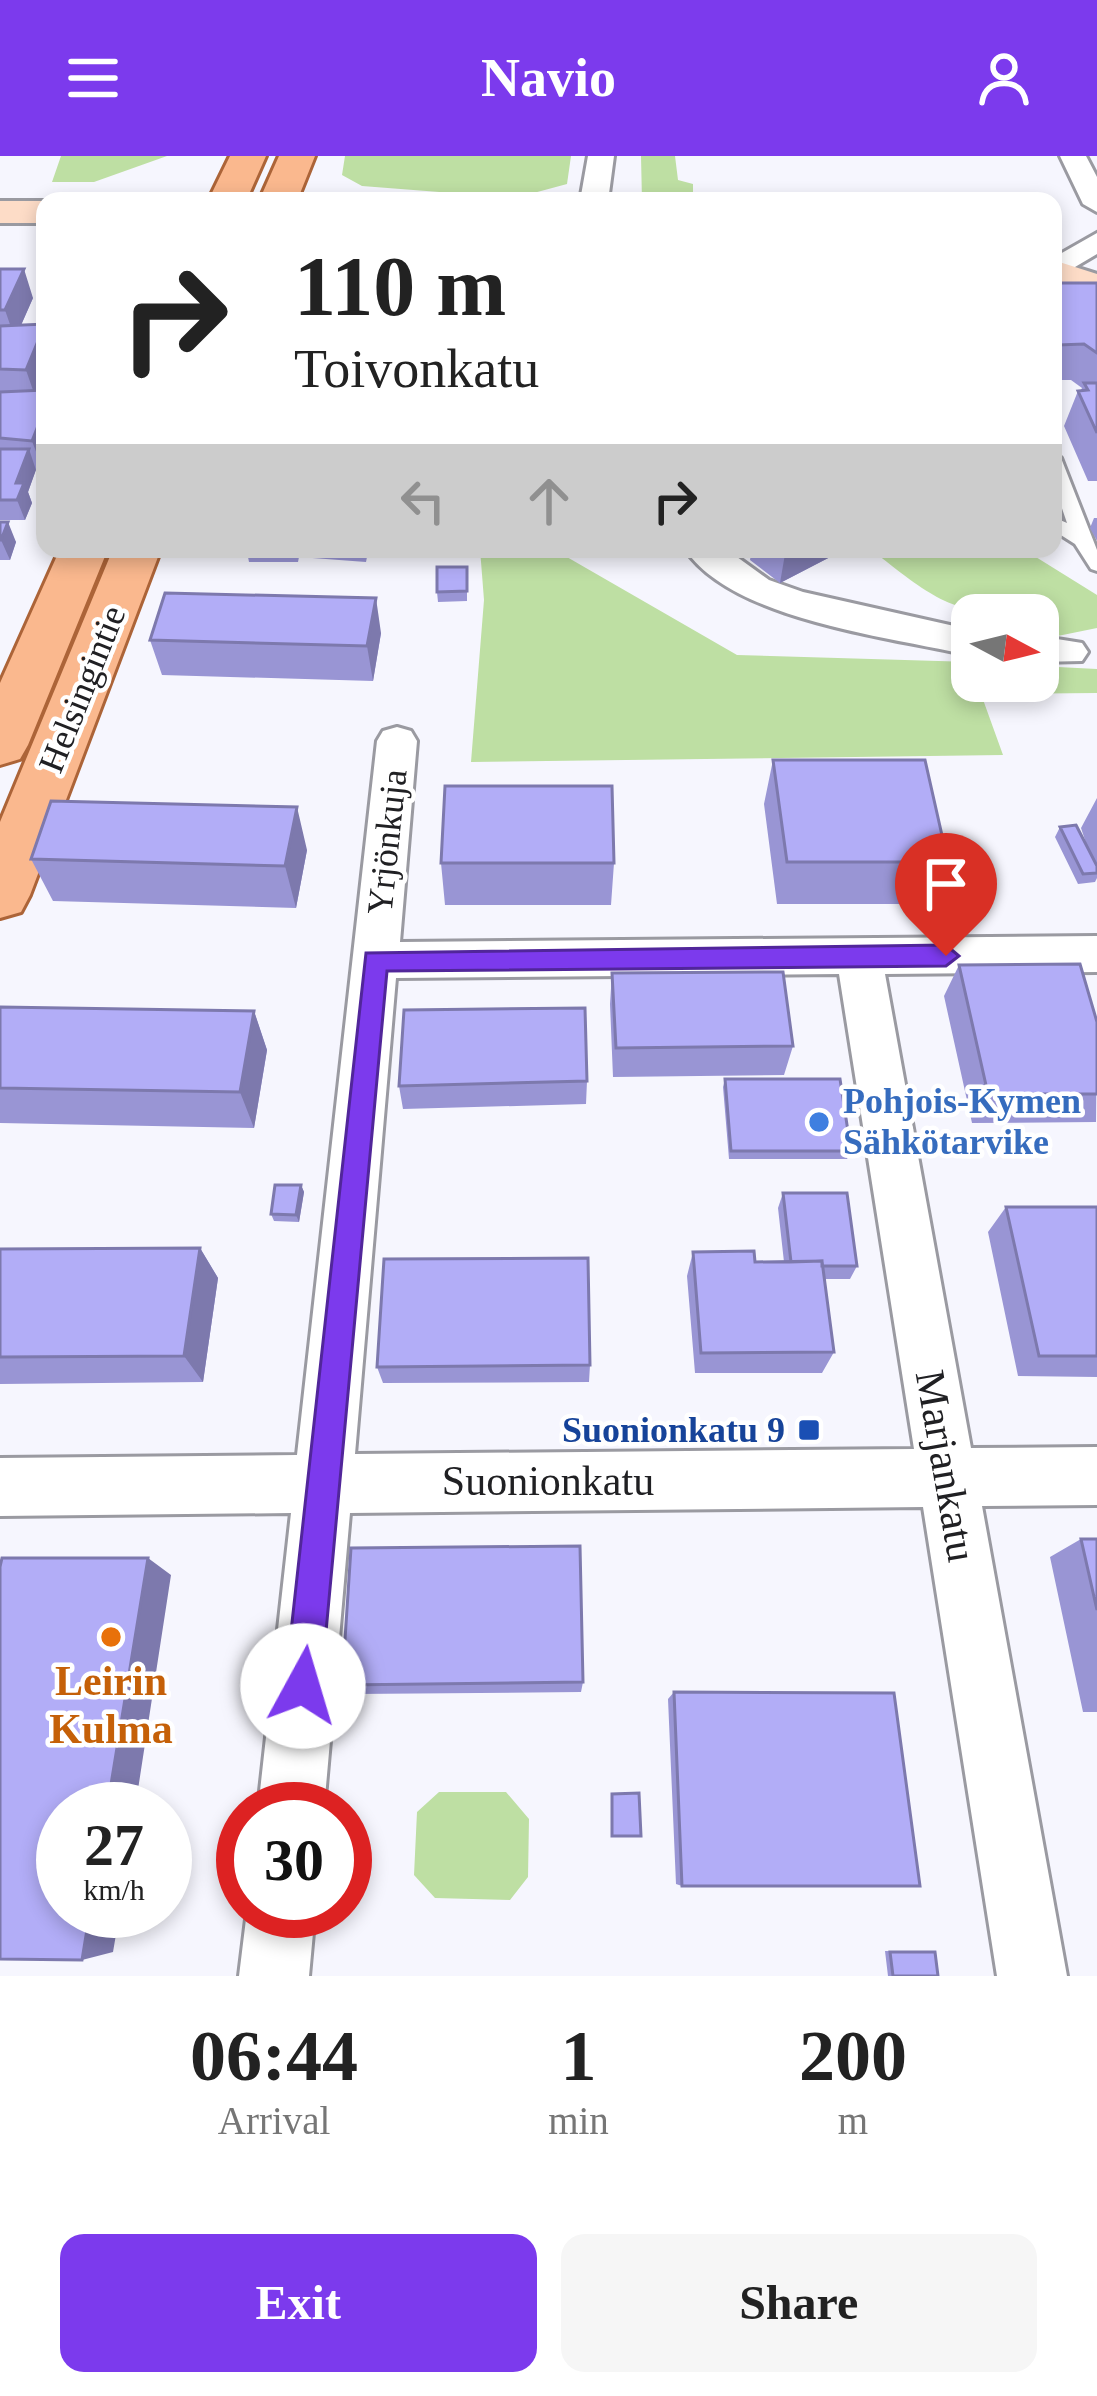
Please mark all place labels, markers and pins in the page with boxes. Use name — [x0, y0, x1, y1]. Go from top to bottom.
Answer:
pin — [895, 833, 997, 956]
place label: Pohjois-Kymen Sähkötarvike — [843, 1081, 1081, 1162]
marker: Pohjois-Kymen Sähkötarvike — [806, 1109, 832, 1135]
place label: Suonionkatu 9 — [562, 1410, 785, 1450]
marker: Suonionkatu 9 — [796, 1417, 822, 1443]
marker: Leirin Kulma — [98, 1624, 124, 1650]
place label: Leirin Kulma — [49, 1658, 173, 1752]

